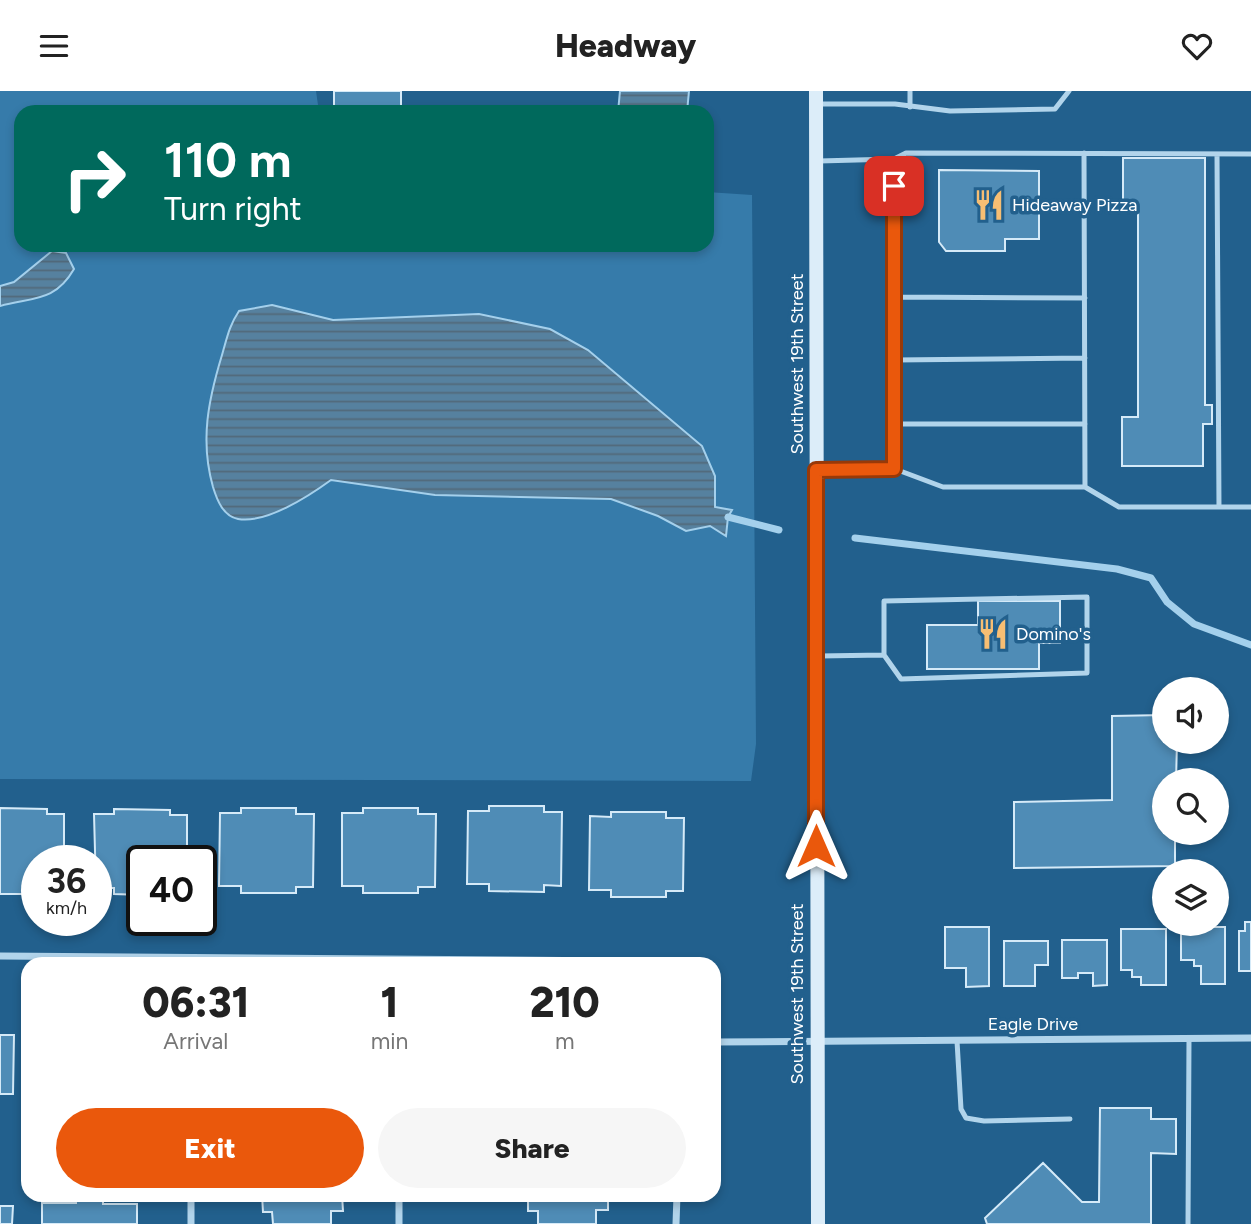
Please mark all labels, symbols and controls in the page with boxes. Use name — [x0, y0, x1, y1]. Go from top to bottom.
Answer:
icon: menu — [35, 27, 73, 65]
text: Headway — [555, 27, 696, 65]
icon: heart — [1178, 27, 1216, 65]
text: 110 m — [164, 130, 292, 189]
icon: right — [49, 133, 140, 224]
pin — [864, 156, 924, 216]
icon: arrive — [875, 167, 913, 205]
restaurant icon: Hideaway Pizza — [972, 188, 1006, 222]
text: Turn right — [164, 190, 302, 228]
place label: Hideaway Pizza — [1012, 194, 1137, 216]
street label: Southwest 19th Street — [786, 273, 808, 454]
restaurant icon: Domino's — [976, 617, 1010, 651]
place label: Domino's — [1016, 623, 1091, 645]
map controls — [1152, 677, 1229, 936]
button: sound — [1152, 677, 1229, 754]
button: search — [1152, 768, 1229, 845]
position arrow — [779, 809, 853, 883]
speed limit sign: 40 — [126, 845, 217, 936]
button: layers — [1152, 859, 1229, 936]
text: 36 — [47, 860, 86, 902]
text: km/h — [46, 897, 87, 919]
street label: Southwest 19th Street — [786, 903, 808, 1084]
text: 06:31 — [142, 977, 249, 1028]
text: 1 — [381, 977, 398, 1028]
text: 210 — [530, 977, 600, 1028]
street label: Eagle Drive — [988, 1013, 1078, 1035]
text: Arrival — [163, 1027, 228, 1055]
text: min — [371, 1027, 408, 1055]
text: m — [555, 1027, 574, 1055]
button: Exit — [56, 1108, 364, 1188]
button: Share — [378, 1108, 686, 1188]

